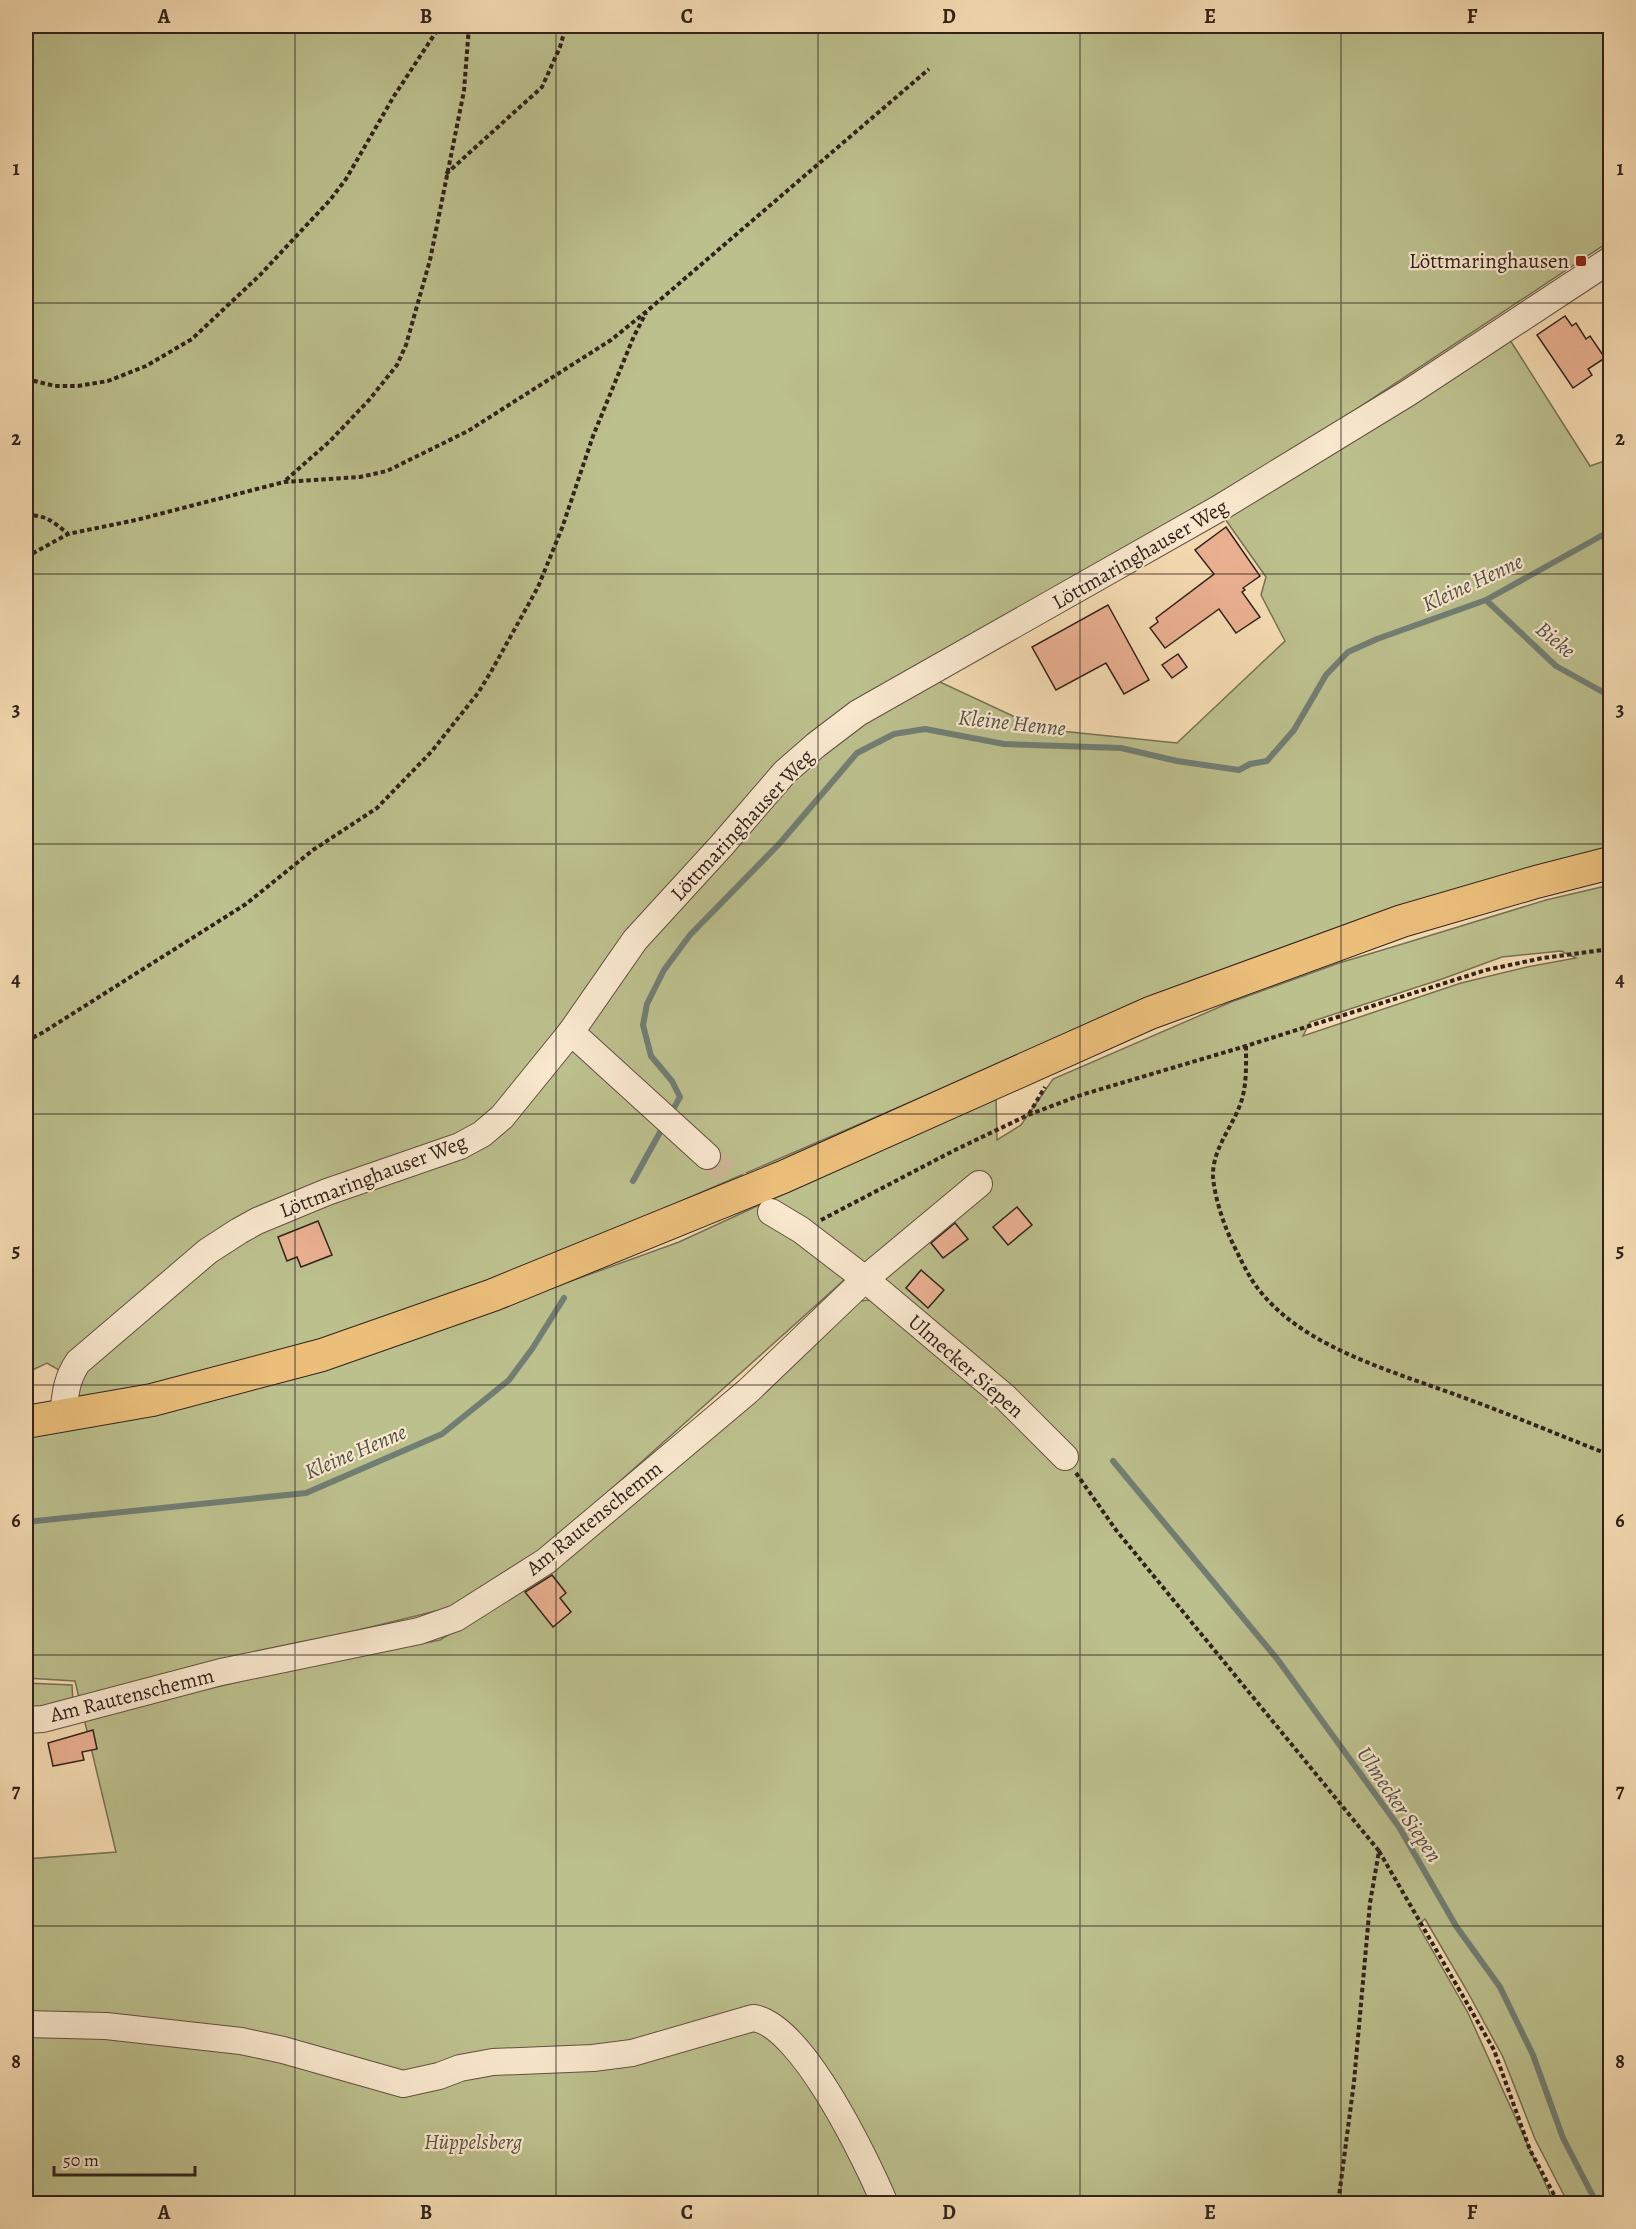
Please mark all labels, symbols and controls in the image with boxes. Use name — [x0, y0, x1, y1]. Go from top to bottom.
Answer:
text: A — [157, 3, 171, 30]
text: B — [420, 3, 432, 30]
text: C — [681, 3, 693, 30]
text: D — [942, 3, 956, 30]
text: E — [1204, 3, 1216, 30]
text: F — [1467, 3, 1478, 30]
text: 1 — [12, 155, 20, 182]
text: 1 — [1616, 155, 1624, 182]
place label: Löttmaringhausen — [1409, 247, 1569, 275]
marker: Löttmaringhausen — [1574, 254, 1588, 268]
text: 2 — [11, 425, 21, 452]
text: 2 — [1615, 425, 1625, 452]
street label: Löttmaringhauser Weg — [1047, 492, 1233, 616]
water label: Kleine Henne — [1417, 546, 1528, 619]
water label: Bieke — [1529, 614, 1582, 665]
text: 3 — [12, 696, 20, 723]
text: 3 — [1616, 696, 1624, 723]
water label: Kleine Henne — [957, 702, 1067, 744]
street label: Löttmaringhauser Weg — [664, 743, 820, 907]
text: 4 — [11, 966, 21, 993]
text: 4 — [1615, 966, 1625, 993]
street label: Löttmaringhauser Weg — [275, 1127, 471, 1225]
text: 5 — [12, 1237, 20, 1264]
text: 5 — [1616, 1237, 1624, 1264]
street label: Ulmecker Siepen — [902, 1308, 1030, 1424]
water label: Kleine Henne — [300, 1417, 411, 1487]
street label: Am Rautenschemm — [519, 1454, 668, 1582]
text: 6 — [11, 1507, 21, 1534]
text: 6 — [1615, 1507, 1625, 1534]
street label: Am Rautenschemm — [46, 1661, 217, 1729]
water label: Ulmecker Siepen — [1349, 1741, 1449, 1868]
text: 7 — [12, 1777, 21, 1804]
text: 7 — [1616, 1777, 1625, 1804]
text: 8 — [11, 2048, 21, 2075]
text: 8 — [1615, 2048, 1625, 2075]
park label: Hüppelsberg — [424, 2128, 523, 2156]
scale bar — [54, 2139, 195, 2177]
text: 50 m — [63, 2148, 99, 2172]
text: A — [157, 2199, 171, 2226]
text: B — [420, 2199, 432, 2226]
text: C — [681, 2199, 693, 2226]
text: D — [942, 2199, 956, 2226]
text: E — [1204, 2199, 1216, 2226]
text: F — [1467, 2199, 1478, 2226]

